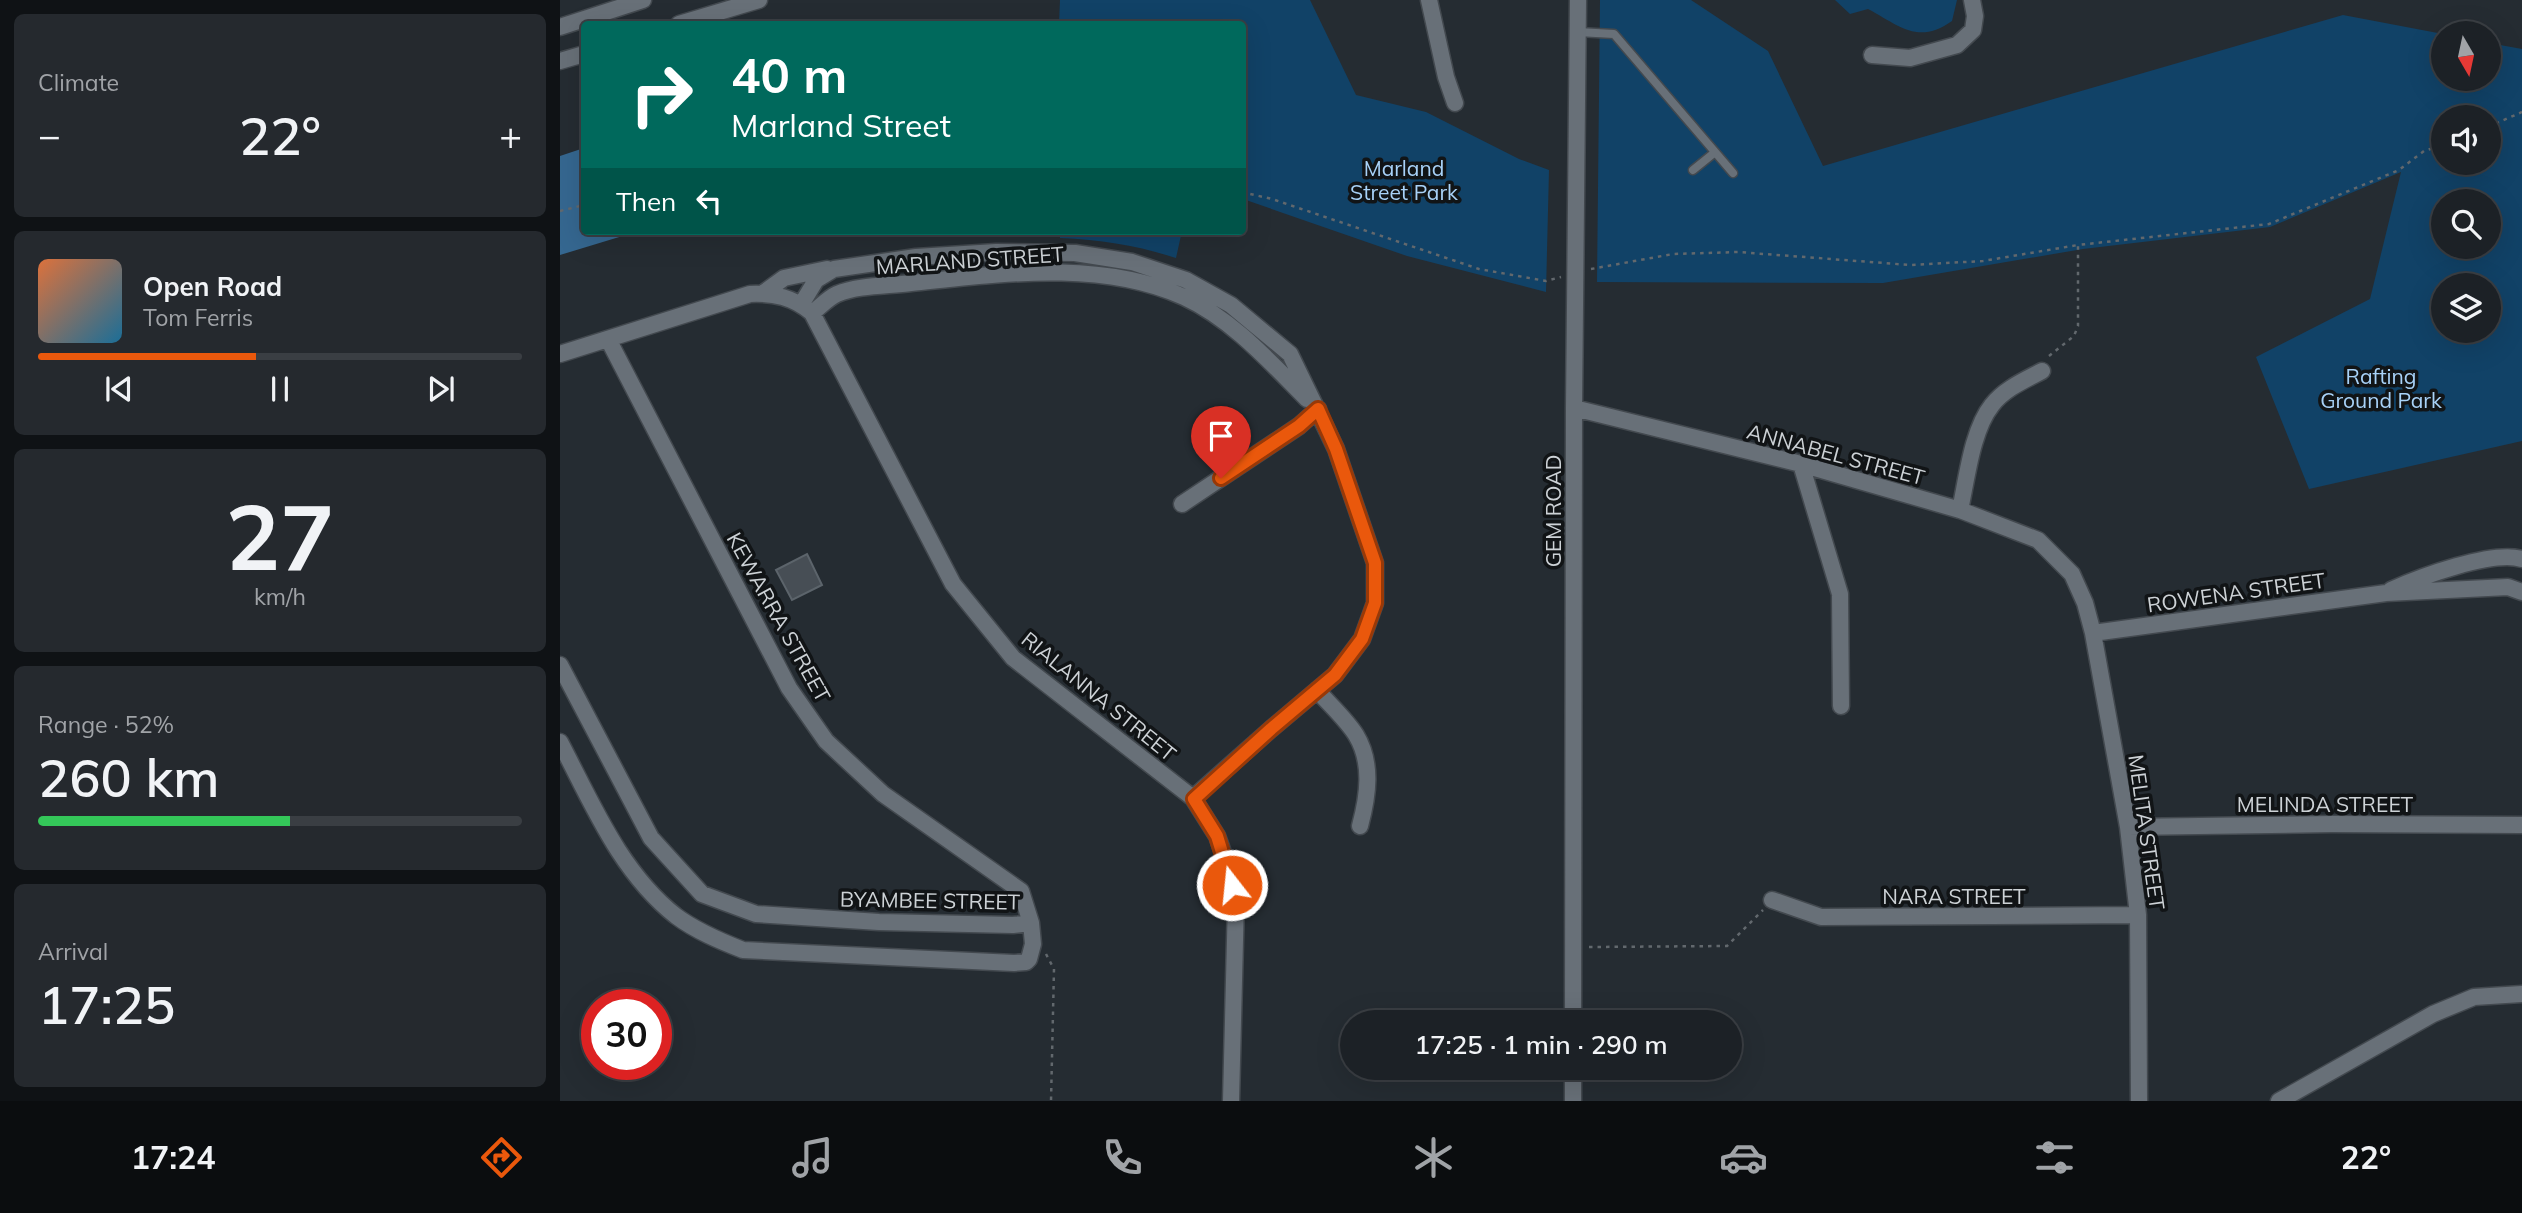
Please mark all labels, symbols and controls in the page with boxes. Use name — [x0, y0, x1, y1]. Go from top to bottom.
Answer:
north arrow — [2431, 21, 2501, 91]
map controls — [2431, 21, 2501, 343]
text: 40 m — [731, 44, 847, 105]
icon: right — [616, 49, 707, 140]
text: Climate — [38, 68, 119, 97]
text: 22° — [239, 103, 321, 168]
text: Marland Street — [731, 105, 951, 145]
button: sound — [2431, 105, 2501, 175]
text: − — [38, 111, 61, 159]
text: + — [499, 111, 522, 159]
park label: Marland Street Park — [1350, 155, 1458, 205]
icon: left — [690, 182, 728, 220]
text: Then — [616, 185, 676, 218]
button: search — [2431, 189, 2501, 259]
street label: MARLAND STREET — [875, 240, 1065, 280]
text: Open Road — [143, 270, 282, 303]
button: layers — [2431, 273, 2501, 343]
text: Tom Ferris — [143, 303, 253, 332]
park label: Rafting Ground Park — [2320, 363, 2442, 413]
icon: previous — [100, 370, 138, 408]
icon: pause — [261, 370, 299, 408]
icon: next — [422, 370, 460, 408]
pin — [1191, 406, 1251, 478]
icon: arrive — [1202, 417, 1240, 455]
street label: ANNABEL STREET — [1744, 418, 1928, 490]
street label: GEM ROAD — [1540, 455, 1566, 567]
text: 27 — [225, 479, 335, 593]
street label: KEWARRA STREET — [722, 528, 837, 707]
street label: ROWENA STREET — [2145, 567, 2327, 617]
text: km/h — [254, 582, 306, 611]
street label: RIALANNA STREET — [1017, 626, 1182, 766]
text: Range · 52% — [38, 710, 174, 739]
text: 260 km — [38, 745, 219, 810]
street label: MELITA STREET — [2123, 753, 2171, 912]
street label: MELINDA STREET — [2237, 791, 2414, 817]
position arrow — [1195, 848, 1269, 922]
street label: NARA STREET — [1882, 883, 2026, 909]
street label: BYAMBEE STREET — [840, 885, 1021, 915]
text: Arrival — [38, 937, 108, 966]
text: 17:25 — [38, 972, 175, 1037]
speed limit sign: 30 — [581, 989, 672, 1080]
text: 17:25 · 1 min · 290 m — [1414, 1028, 1668, 1061]
icon: directions — [477, 1133, 526, 1182]
icon: music — [788, 1133, 837, 1182]
icon: phone — [1098, 1133, 1147, 1182]
icon: climate — [1409, 1133, 1458, 1182]
icon: car — [1719, 1133, 1768, 1182]
icon: filters — [2030, 1133, 2079, 1182]
text: 17:24 — [131, 1137, 216, 1177]
text: 22° — [2341, 1137, 2391, 1177]

